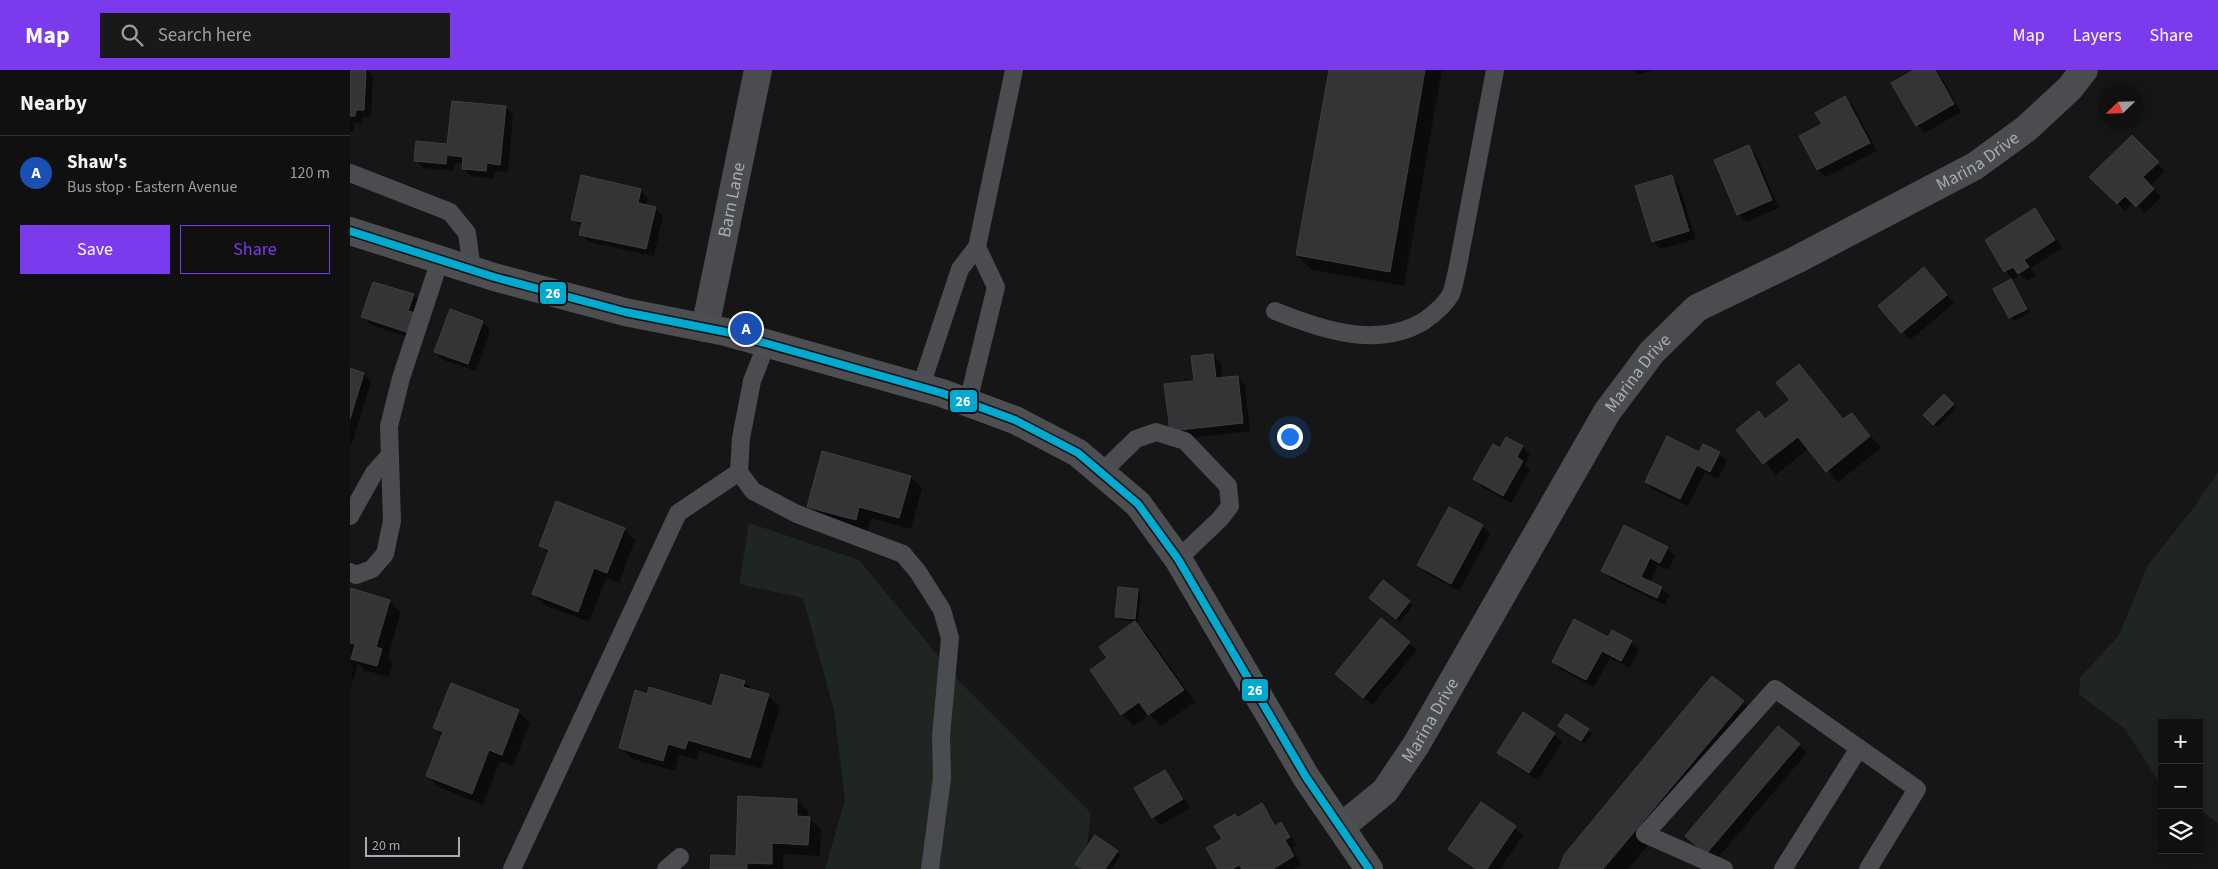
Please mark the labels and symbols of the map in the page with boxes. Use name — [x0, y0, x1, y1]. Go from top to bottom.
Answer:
north arrow — [2098, 85, 2143, 130]
street label: Marina Drive — [1931, 125, 2024, 197]
street label: Barn Lane — [711, 160, 751, 239]
line badge: 26 — [539, 281, 567, 305]
text: 26 — [546, 284, 560, 304]
pin: A — [730, 310, 762, 348]
street label: Marina Drive — [1599, 328, 1677, 417]
line badge: 26 — [949, 389, 978, 413]
text: 26 — [956, 392, 970, 412]
your location — [1277, 424, 1303, 450]
street label: Marina Drive — [1395, 673, 1465, 767]
line badge: 26 — [1241, 678, 1269, 702]
text: 26 — [1248, 681, 1262, 701]
scale bar — [365, 834, 460, 857]

